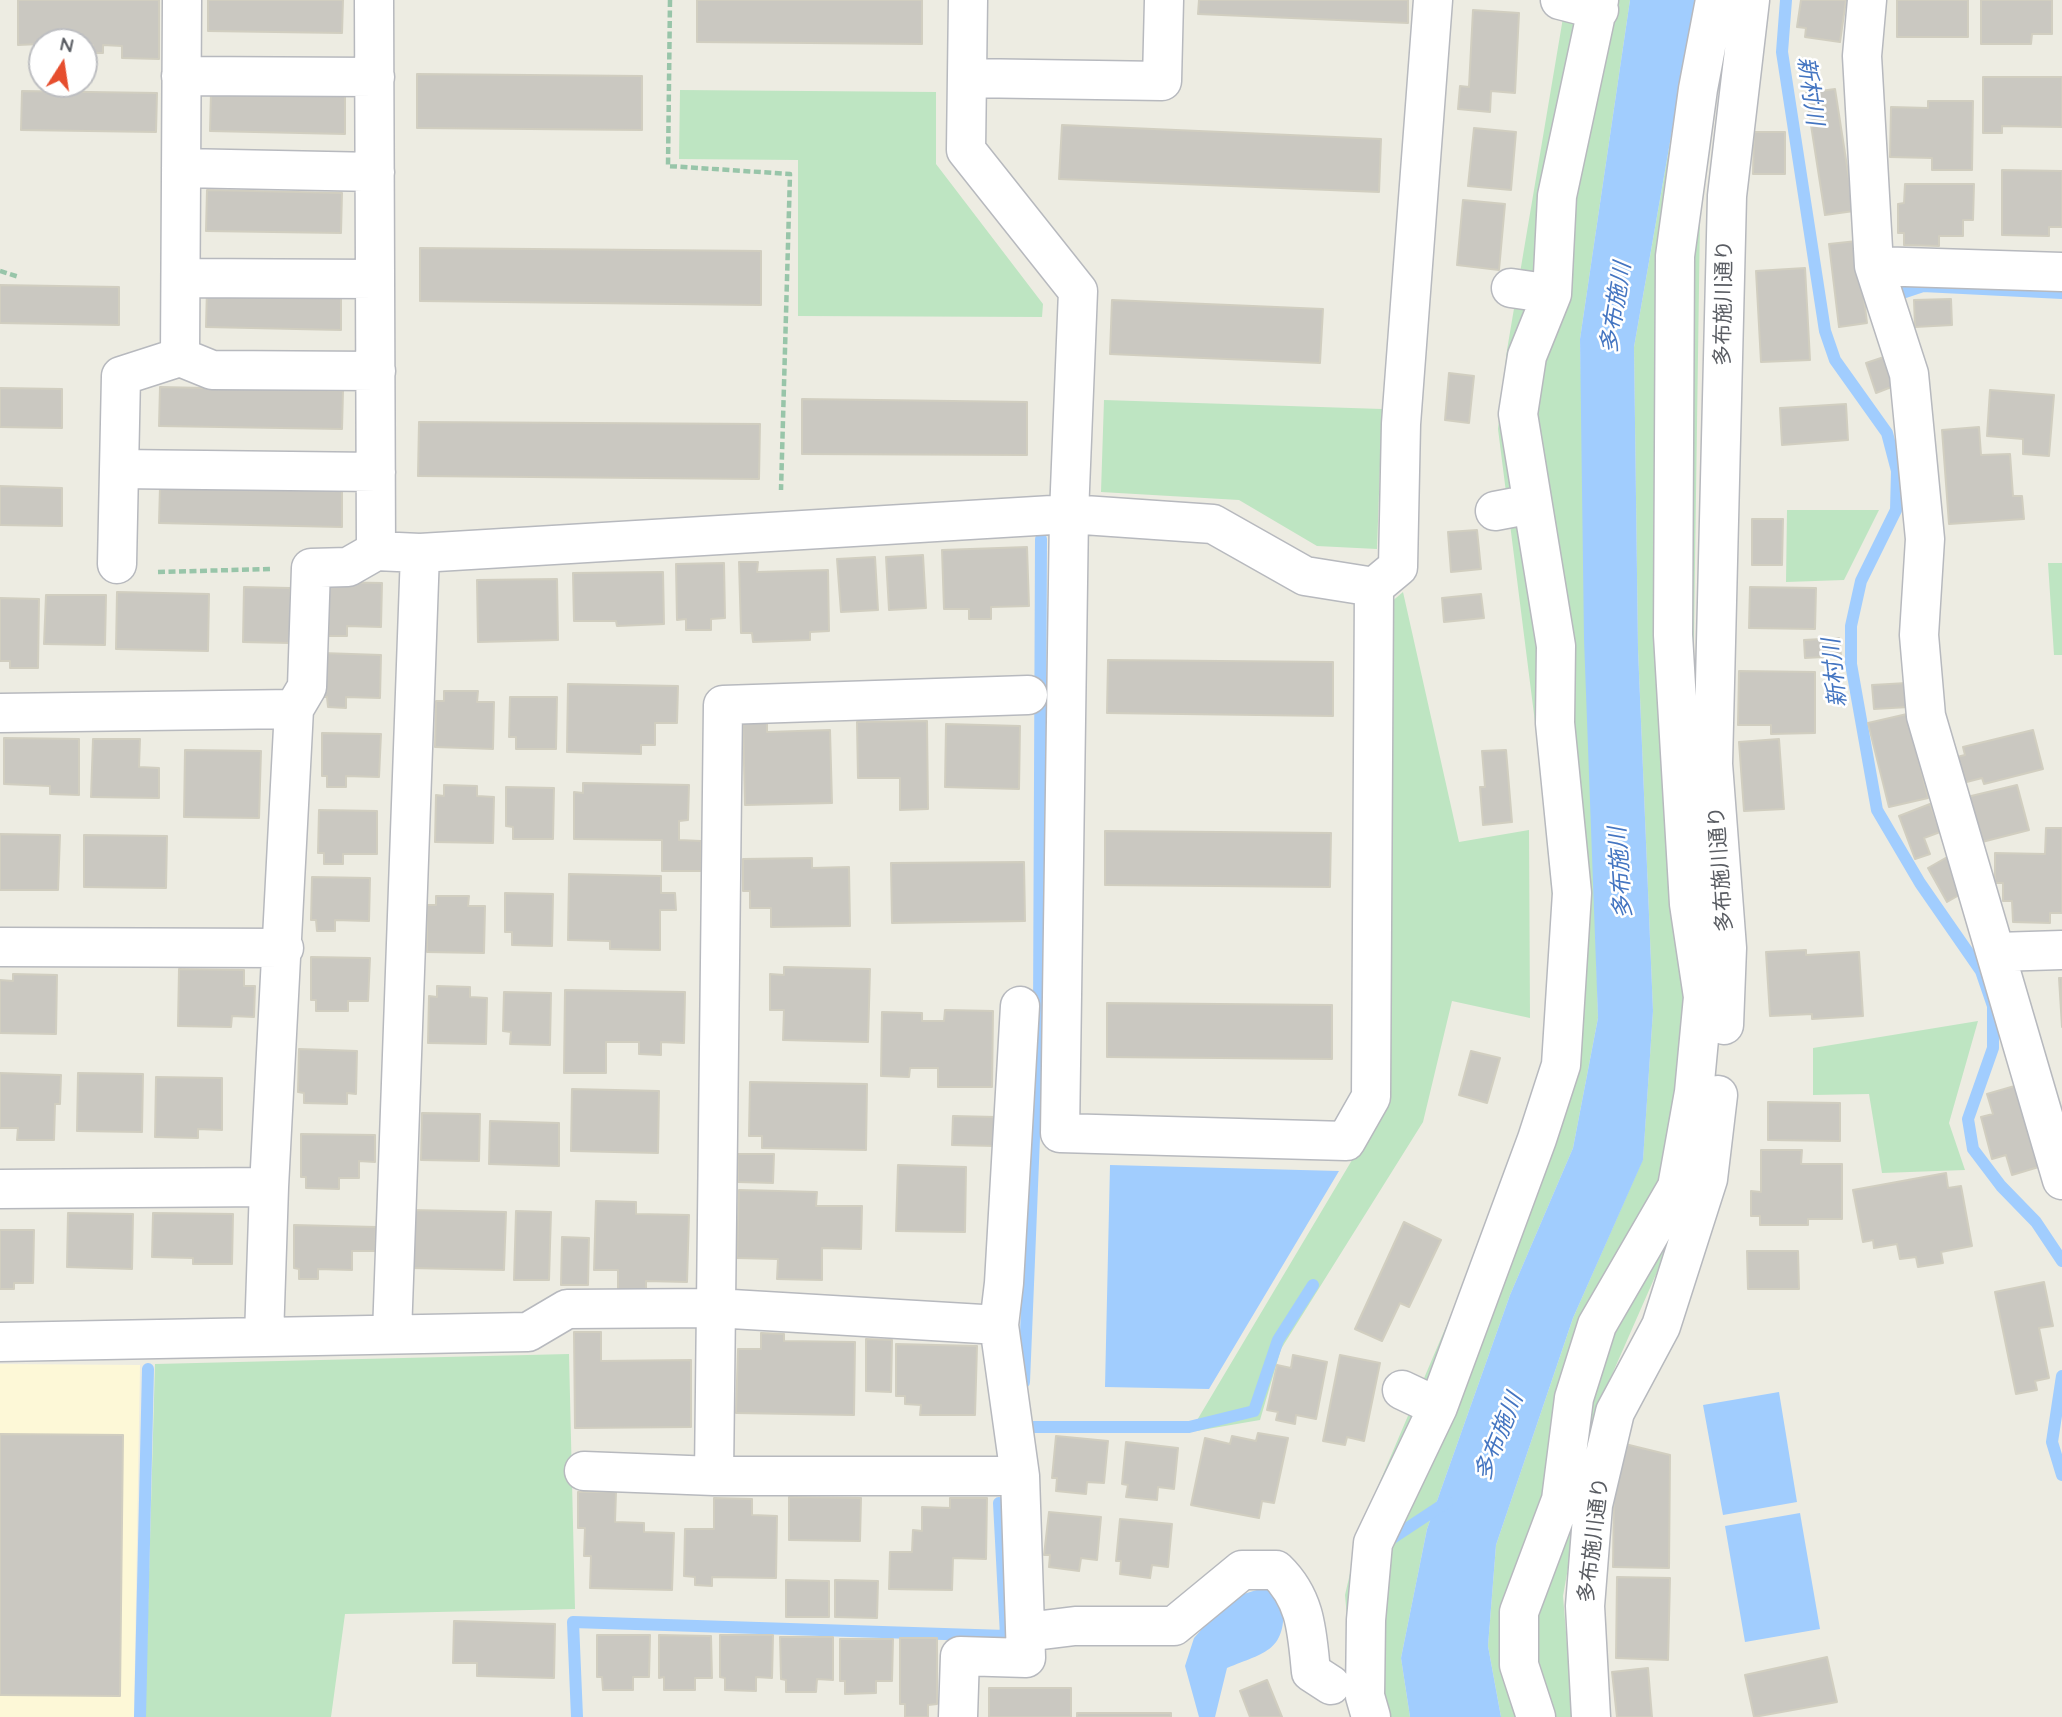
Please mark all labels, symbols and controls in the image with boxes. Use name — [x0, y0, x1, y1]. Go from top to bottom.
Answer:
north arrow — [28, 28, 98, 98]
text: N — [58, 31, 76, 58]
water label: 新村川 — [1792, 55, 1828, 127]
street label: 多布施川通り — [1710, 240, 1738, 366]
water label: 多布施川 — [1595, 260, 1637, 356]
water label: 新村川 — [1818, 637, 1852, 709]
street label: 多布施川通り — [1704, 805, 1738, 933]
water label: 多布施川 — [1604, 826, 1638, 920]
water label: 多布施川 — [1469, 1389, 1529, 1485]
street label: 多布施川通り — [1574, 1476, 1614, 1604]

